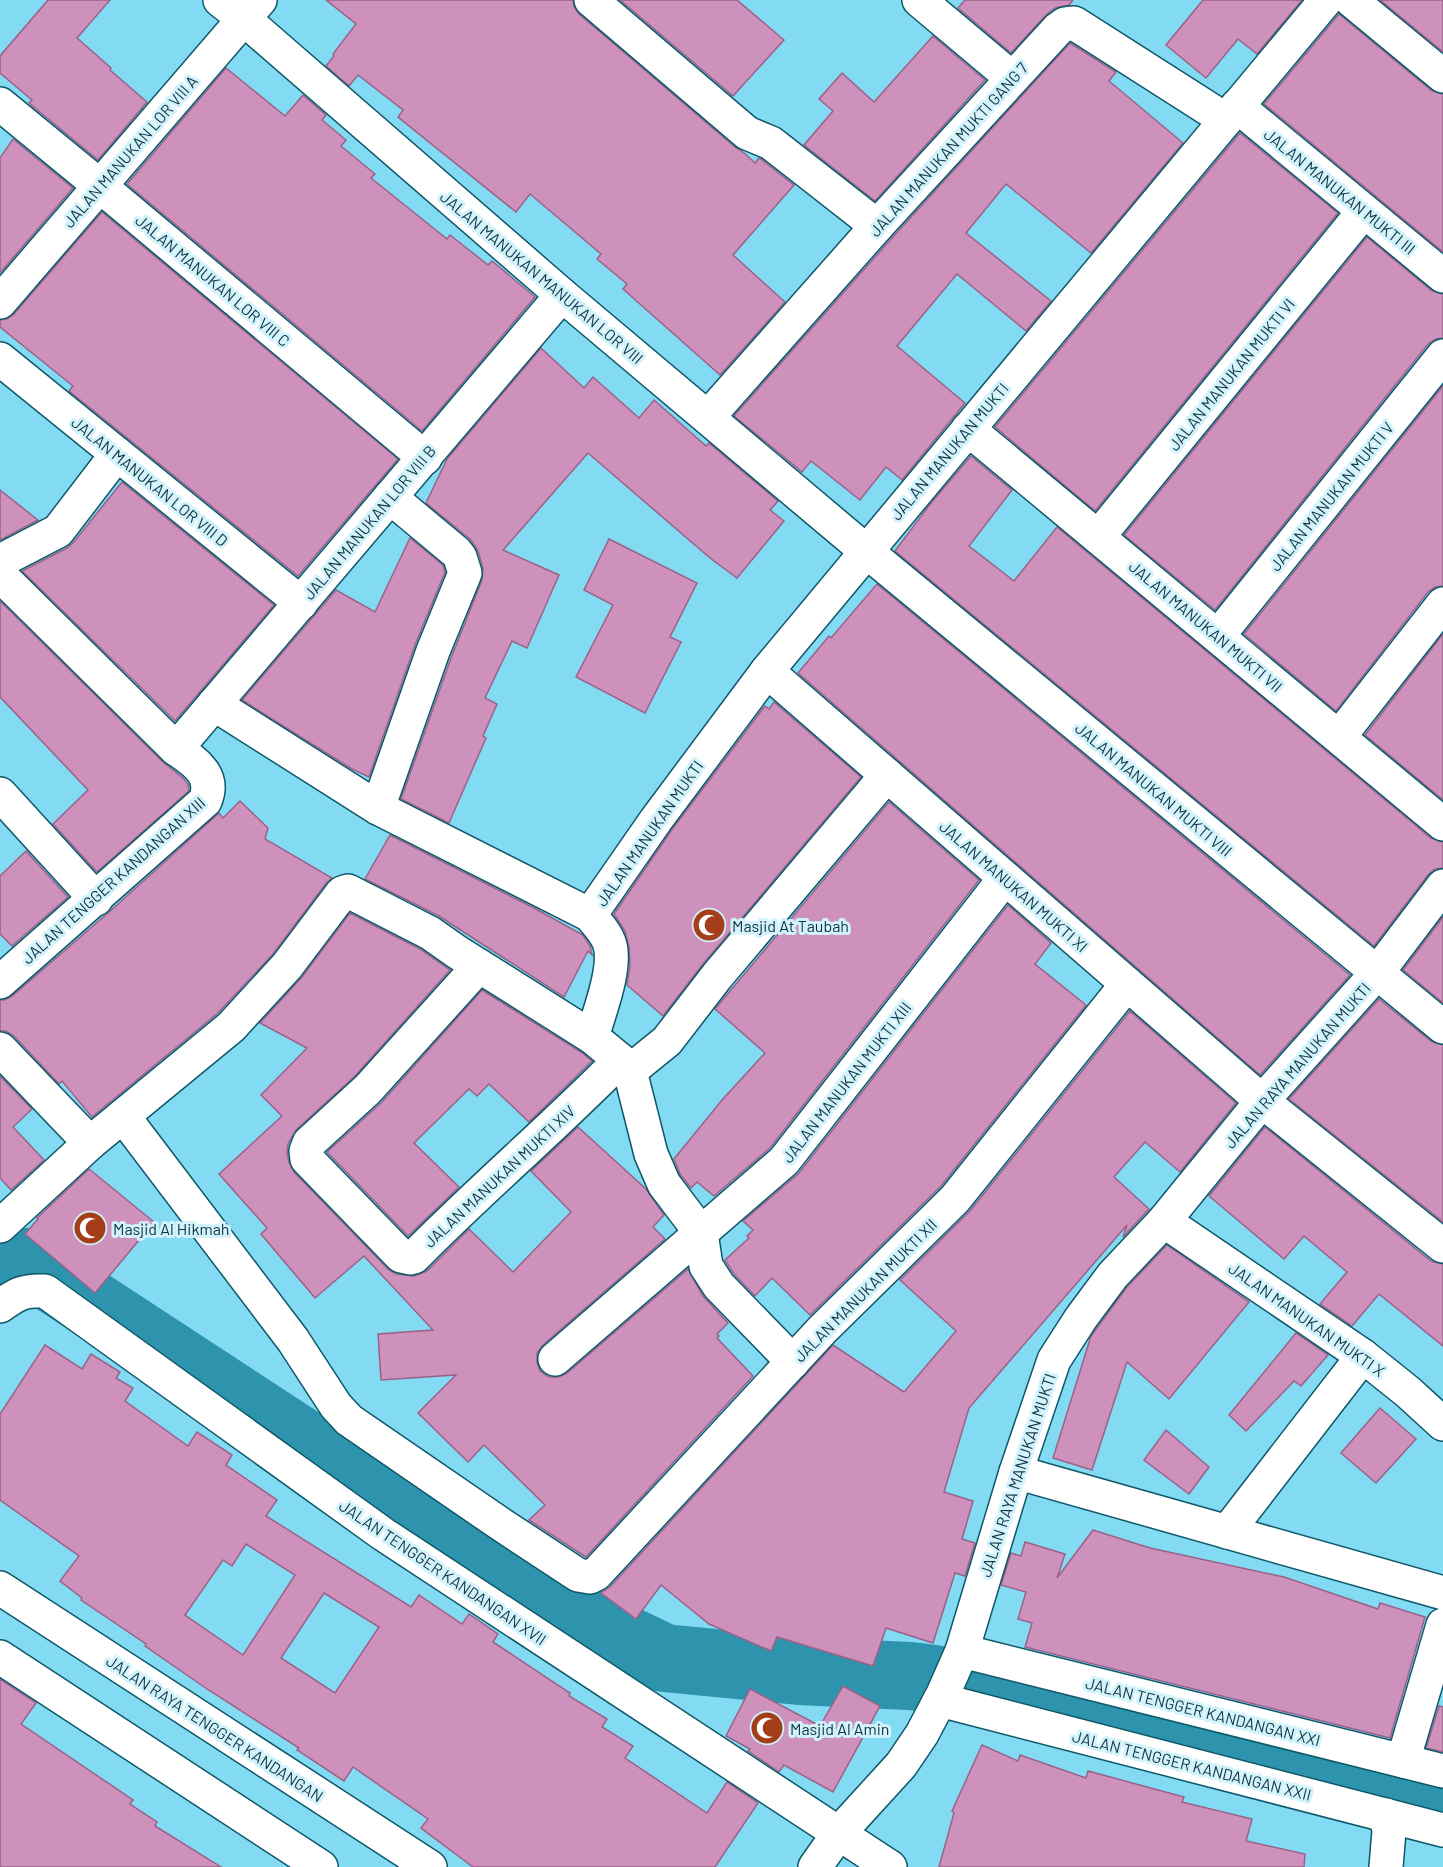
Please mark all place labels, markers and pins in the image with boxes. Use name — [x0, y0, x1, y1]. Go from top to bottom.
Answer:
mosque icon: Masjid At Taubah — [691, 907, 727, 943]
place label: Masjid At Taubah — [732, 916, 849, 935]
mosque icon: Masjid Al Hikmah — [72, 1210, 108, 1246]
place label: Masjid Al Hikmah — [113, 1219, 229, 1238]
mosque icon: Masjid Al Amin — [749, 1710, 785, 1746]
place label: Masjid Al Amin — [790, 1719, 890, 1738]

